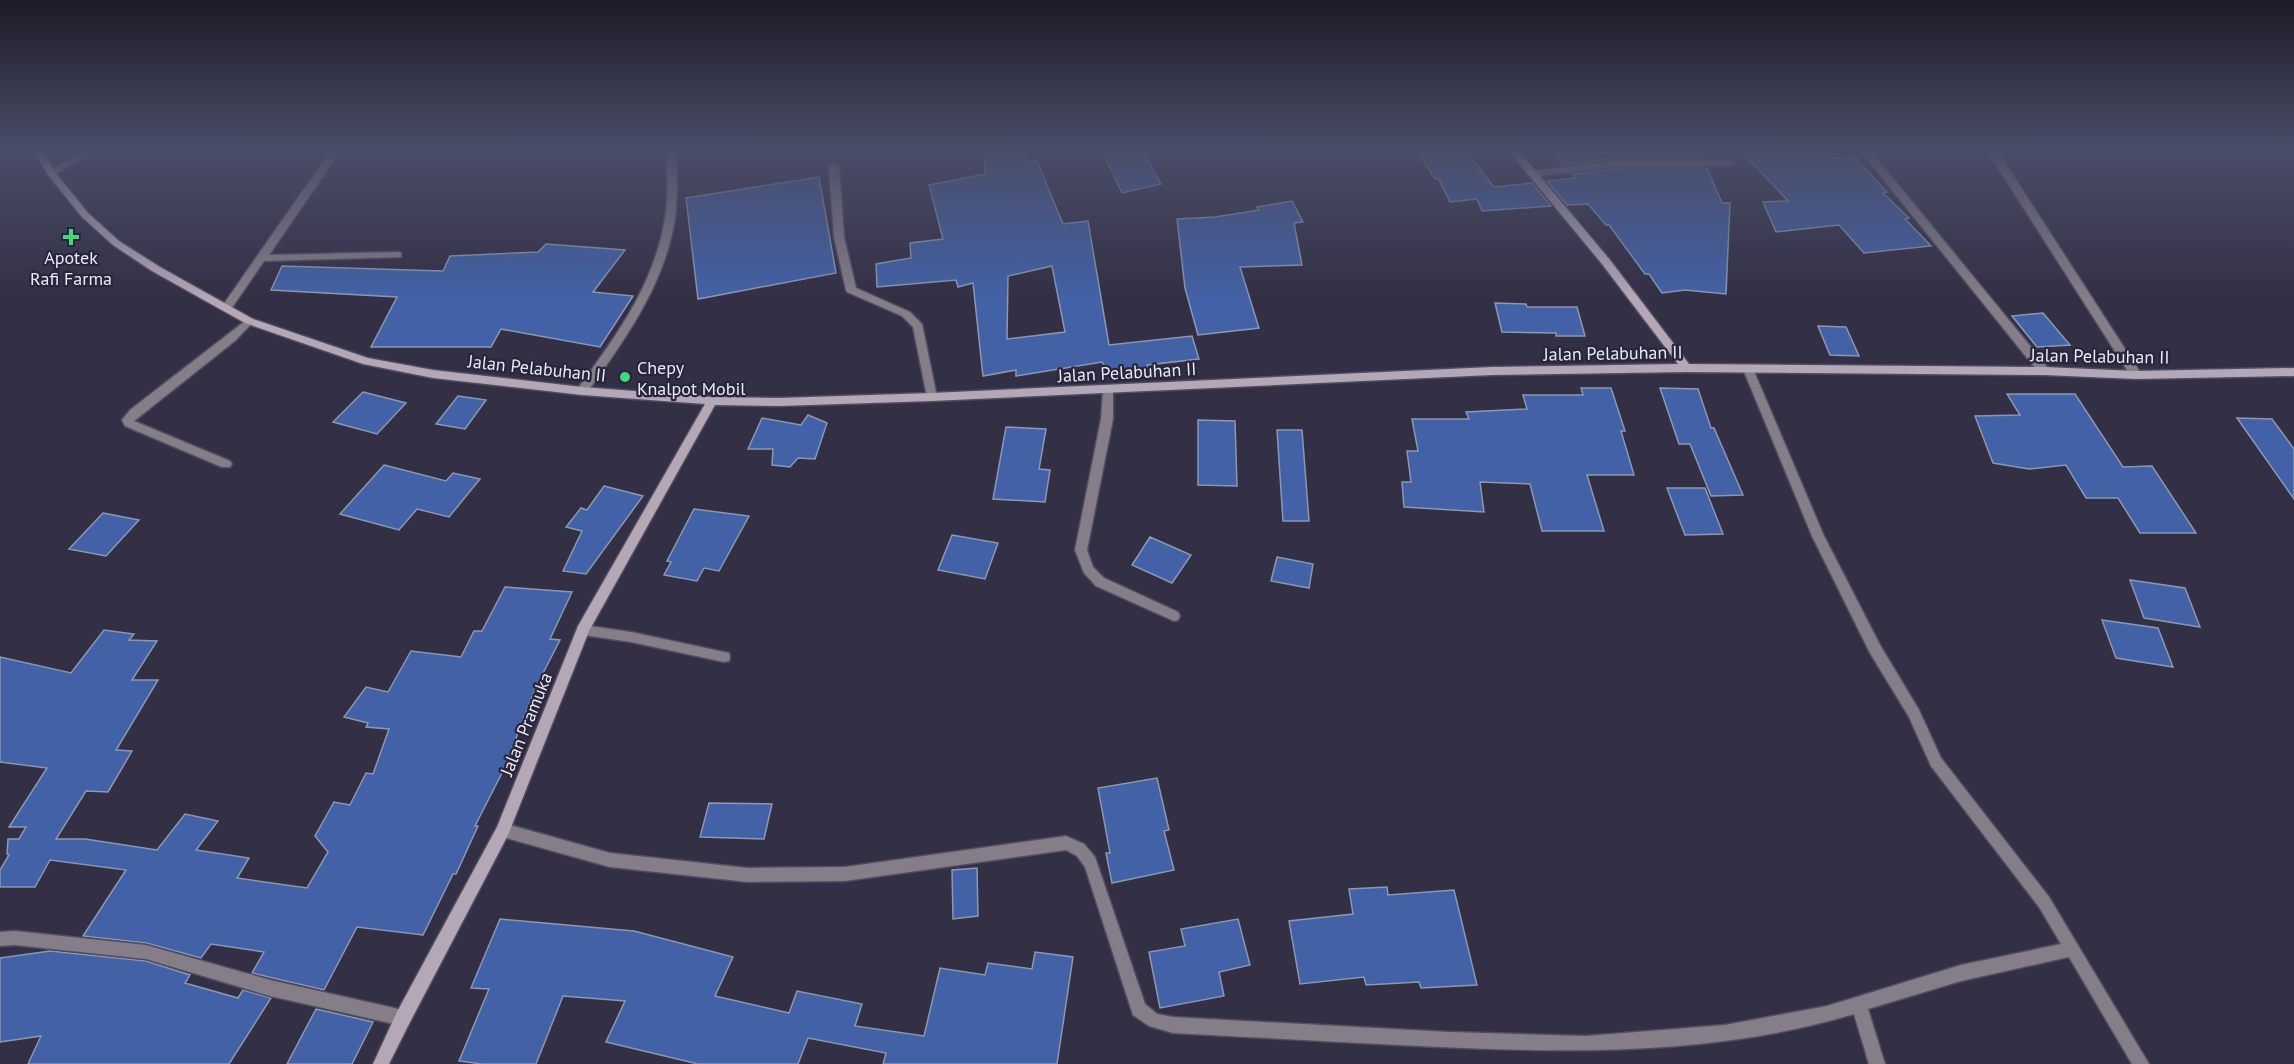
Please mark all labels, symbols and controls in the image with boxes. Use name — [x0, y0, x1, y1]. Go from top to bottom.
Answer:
marker: Apotek Rafi Farma — [64, 230, 78, 244]
place label: Apotek Rafi Farma — [30, 246, 112, 290]
street label: Jalan Pelabuhan II — [1542, 340, 1683, 366]
street label: Jalan Pelabuhan II — [2029, 343, 2170, 369]
street label: Jalan Pelabuhan II — [466, 349, 607, 387]
place label: Chepy Knalpot Mobil — [637, 356, 746, 400]
street label: Jalan Pelabuhan II — [1056, 357, 1197, 387]
marker: Chepy Knalpot Mobil — [618, 370, 632, 384]
street label: Jalan Pramuka — [494, 669, 557, 780]

